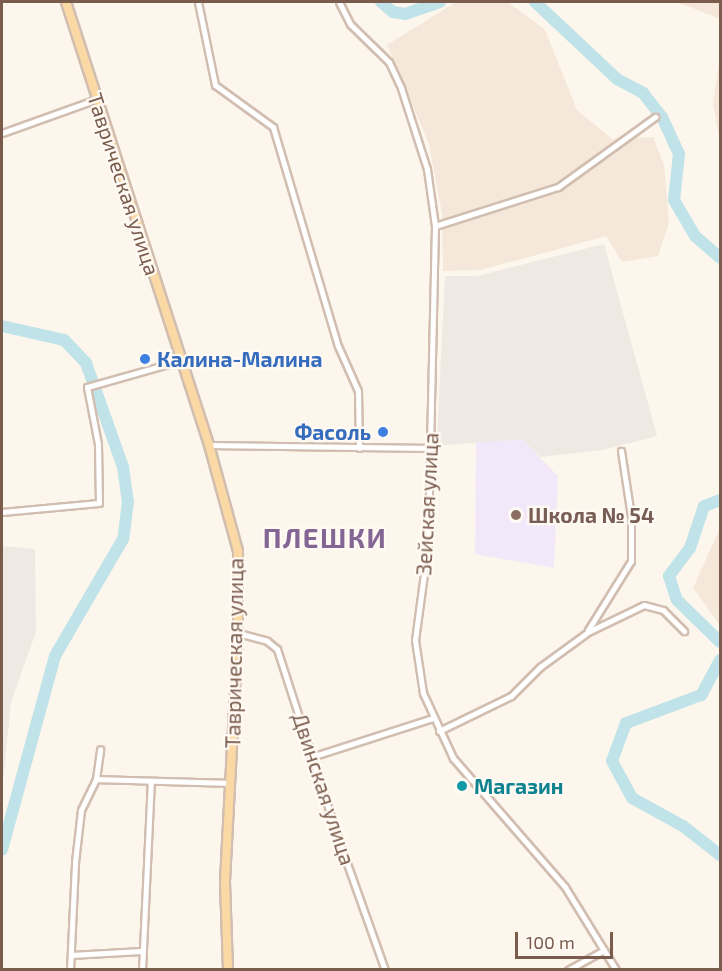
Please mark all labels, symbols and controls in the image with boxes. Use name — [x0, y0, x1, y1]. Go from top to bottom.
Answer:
street label: Таврическая улица — [83, 90, 165, 278]
place label: Калина-Малина — [157, 346, 322, 372]
marker: Калина-Малина — [138, 352, 152, 366]
place label: Фасоль — [294, 419, 371, 445]
marker: Фасоль — [376, 425, 390, 439]
street label: Зейская улица — [411, 432, 443, 576]
place label: Школа № 54 — [528, 502, 654, 528]
marker: Школа № 54 — [509, 508, 523, 522]
district label: ПЛЕШКИ — [263, 522, 387, 554]
street label: Таврическая улица — [220, 558, 248, 748]
street label: Двинская улица — [288, 710, 360, 868]
place label: Магазин — [474, 773, 563, 799]
marker: Магазин — [455, 779, 469, 793]
scale bar — [518, 920, 616, 958]
text: 100 m — [526, 931, 575, 953]

